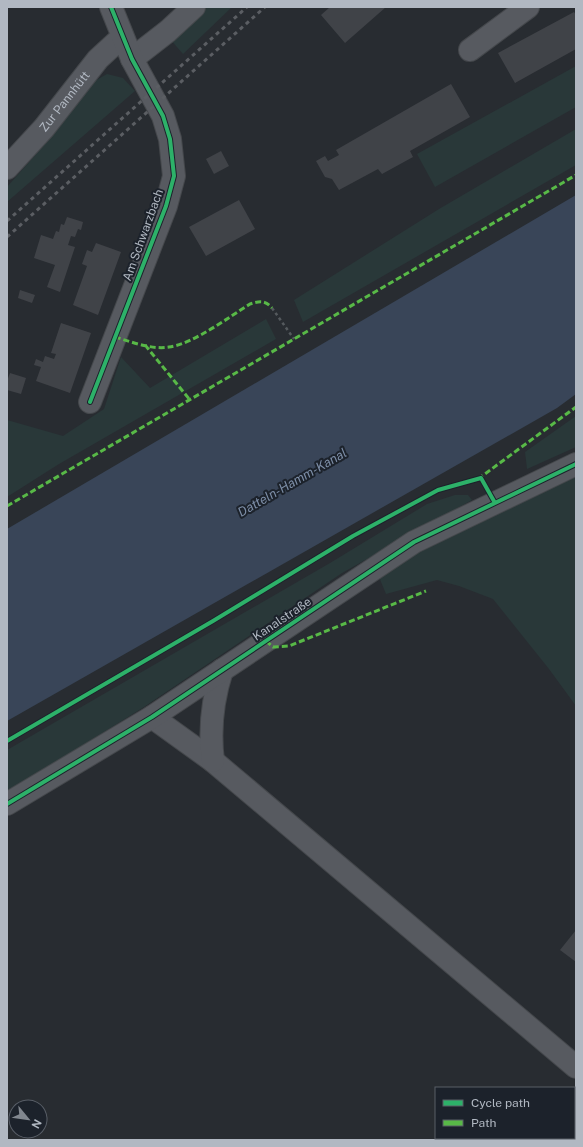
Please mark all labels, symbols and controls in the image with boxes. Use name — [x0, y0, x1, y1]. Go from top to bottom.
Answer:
street label: Zur Pannhütt — [37, 68, 93, 135]
street label: Am Schwarzbach — [120, 187, 166, 283]
water label: Datteln-Hamm-Kanal — [235, 445, 350, 520]
street label: Kanalstraße — [250, 594, 314, 644]
legend — [435, 1087, 575, 1139]
text: Cycle path — [471, 1096, 530, 1110]
north arrow — [8, 1099, 48, 1139]
text: Path — [471, 1116, 497, 1130]
text: N — [29, 1117, 44, 1131]

